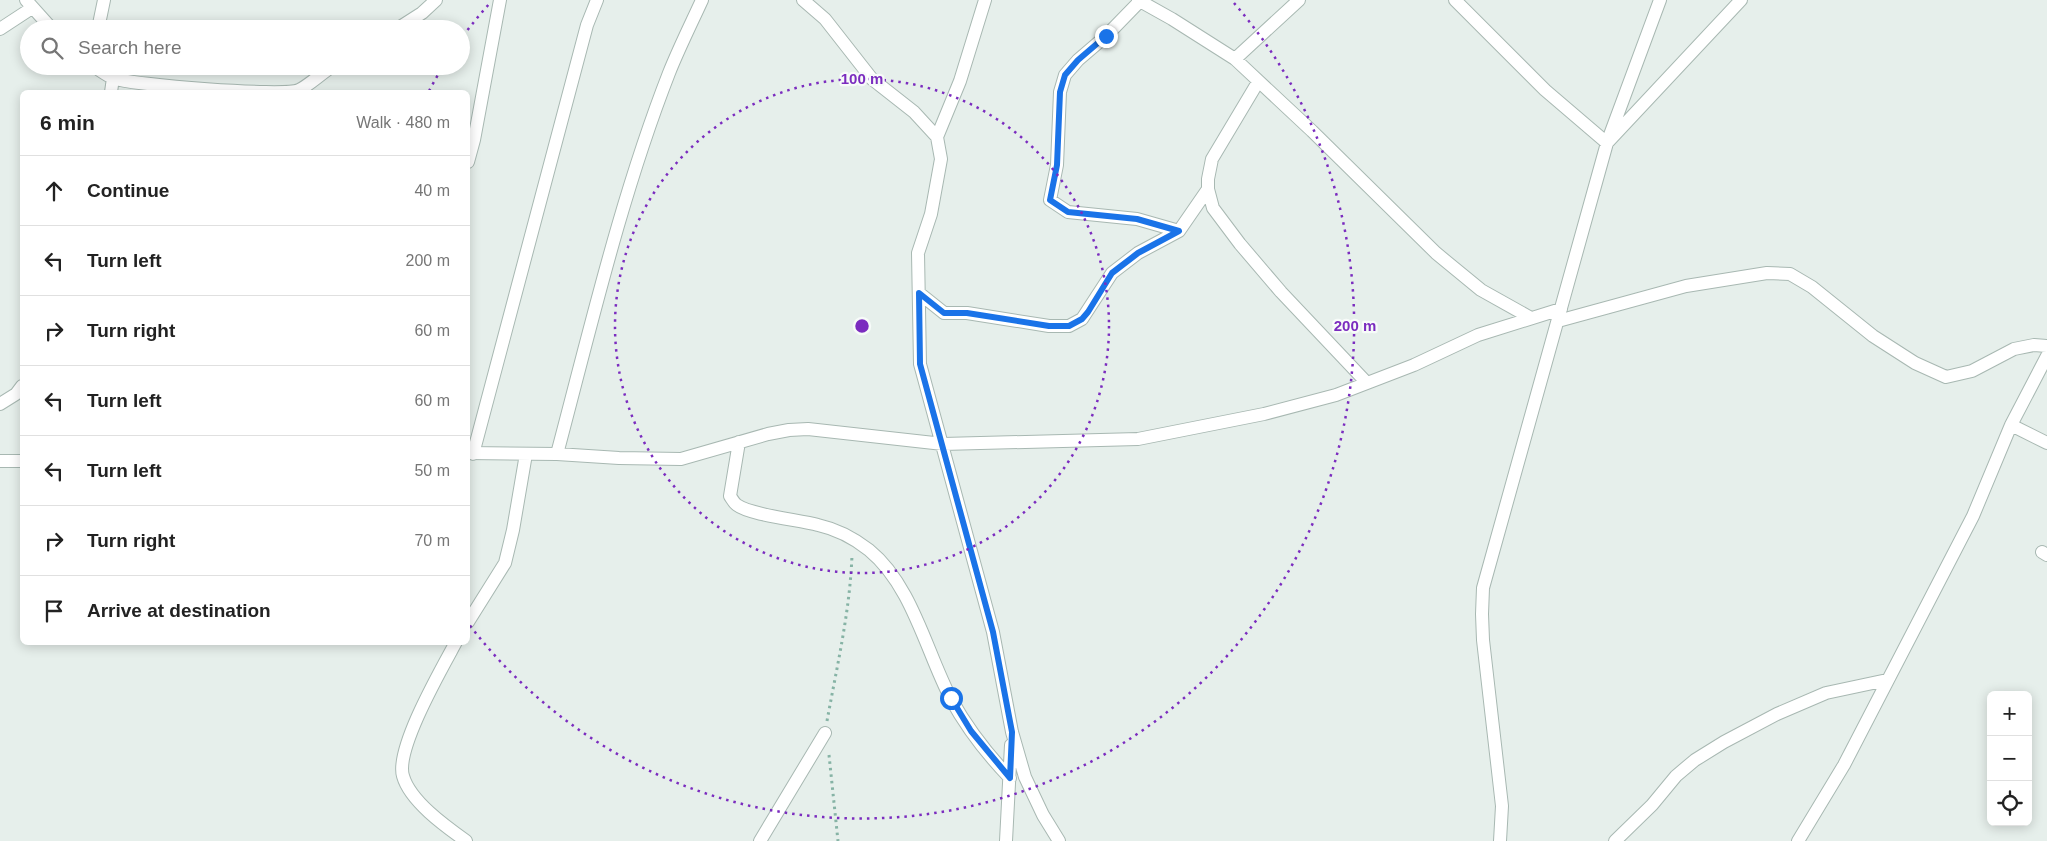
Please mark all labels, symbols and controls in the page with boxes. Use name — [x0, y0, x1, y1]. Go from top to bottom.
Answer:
search box — [20, 20, 470, 75]
route end — [1095, 25, 1118, 48]
icon: search — [38, 34, 66, 62]
text: Search here — [78, 37, 182, 58]
text: 100 m — [841, 70, 883, 87]
text: 6 min — [40, 111, 95, 134]
text: Walk · 480 m — [356, 114, 450, 131]
icon: ahead — [40, 177, 68, 205]
text: Continue — [87, 180, 169, 201]
text: 40 m — [414, 182, 450, 199]
icon: left — [40, 247, 68, 275]
text: Turn left — [87, 250, 162, 271]
text: 200 m — [406, 252, 450, 269]
icon: right — [40, 317, 68, 345]
centre of rings — [853, 317, 871, 335]
text: 200 m — [1334, 317, 1376, 334]
text: Turn right — [87, 320, 175, 341]
text: 60 m — [414, 322, 450, 339]
icon: left — [40, 387, 68, 415]
text: Turn left — [87, 390, 162, 411]
text: 60 m — [414, 392, 450, 409]
icon: left — [40, 457, 68, 485]
text: Turn left — [87, 460, 162, 481]
text: 50 m — [414, 462, 450, 479]
icon: right — [40, 527, 68, 555]
text: Turn right — [87, 530, 175, 551]
text: 70 m — [414, 532, 450, 549]
icon: arrive — [40, 597, 68, 625]
text: Arrive at destination — [87, 600, 271, 621]
route start — [940, 687, 963, 710]
map controls — [1987, 691, 2032, 826]
button: + — [1987, 691, 2032, 736]
button: − — [1987, 736, 2032, 781]
button: locate — [1987, 781, 2032, 826]

